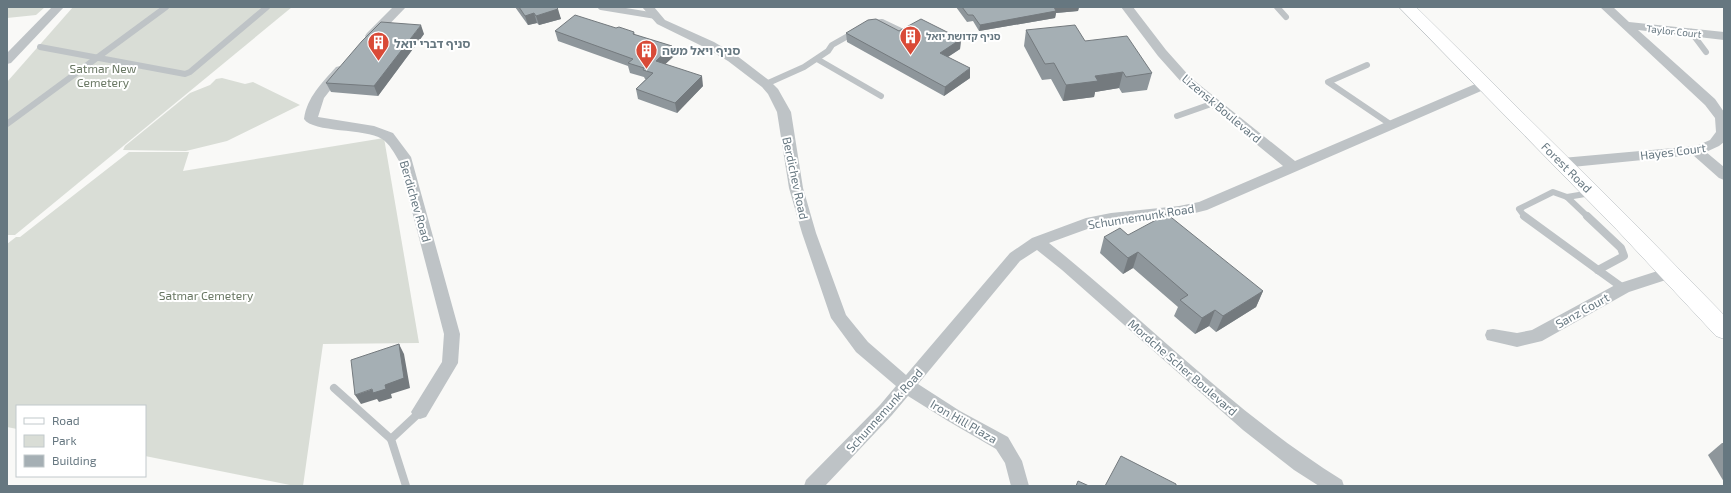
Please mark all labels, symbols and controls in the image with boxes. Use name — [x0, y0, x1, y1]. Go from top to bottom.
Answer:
street label: Taylor Court — [1646, 22, 1702, 40]
building icon: סניף קדושת יואל — [897, 23, 923, 56]
building icon: סניף דברי יואל — [366, 30, 392, 63]
place label: סניף קדושת יואל — [926, 30, 1001, 42]
place label: סניף דברי יואל — [394, 36, 470, 50]
building icon: סניף ויאל משה — [633, 37, 659, 70]
place label: סניף ויאל משה — [662, 43, 740, 57]
park label: Satmar New Cemetery — [69, 61, 137, 89]
street label: Lizensk Boulevard — [1180, 71, 1264, 145]
street label: Berdichev Road — [780, 135, 812, 221]
street label: Forest Road — [1539, 139, 1595, 195]
street label: Hayes Court — [1639, 140, 1707, 162]
street label: Berdichev Road — [398, 159, 434, 243]
street label: Schunnemunk Road — [1087, 201, 1195, 231]
park label: Satmar Cemetery — [159, 288, 254, 302]
street label: Sanz Court — [1553, 289, 1612, 330]
street label: Mordche Scher Boulevard — [1126, 316, 1240, 418]
street label: Schunnemunk Road — [843, 365, 925, 455]
street label: Iron Hill Plaza — [928, 396, 1000, 446]
legend — [16, 405, 146, 477]
text: Road — [52, 413, 80, 427]
text: Park — [52, 433, 77, 447]
text: Building — [52, 453, 97, 467]

